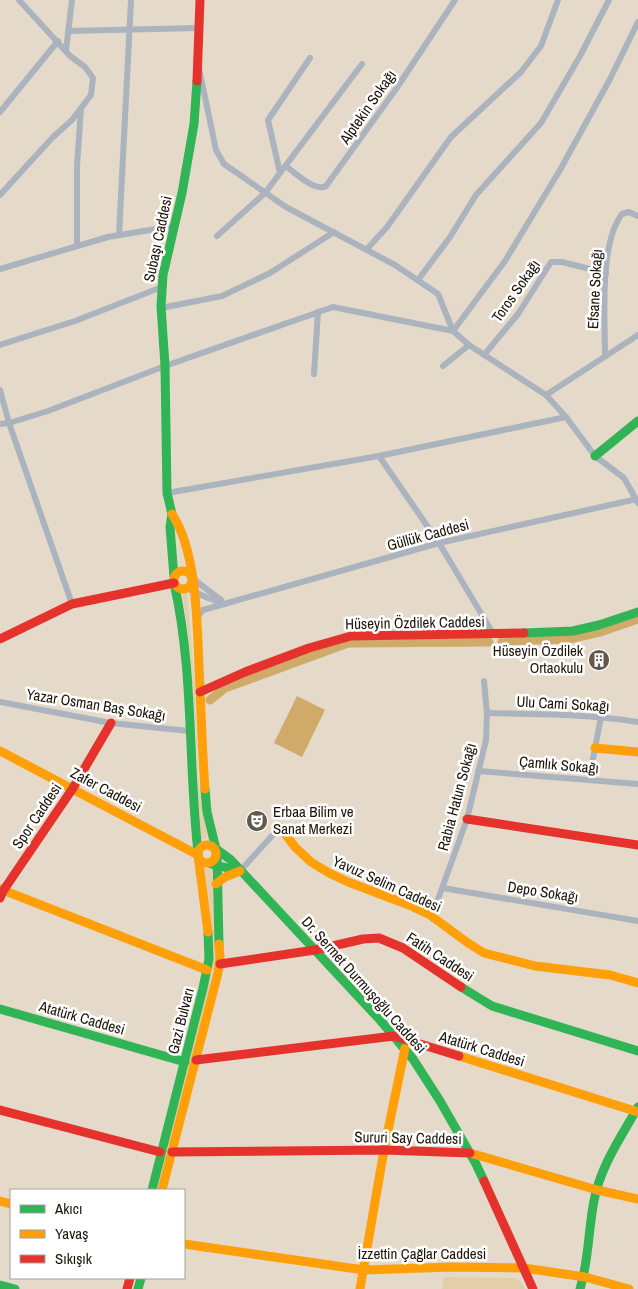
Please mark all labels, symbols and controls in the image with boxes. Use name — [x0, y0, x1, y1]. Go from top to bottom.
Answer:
street label: Alptekin Sokağı — [334, 65, 401, 149]
street label: Subaşı Caddesi — [138, 194, 177, 284]
street label: Efsane Sokağı — [582, 248, 607, 329]
street label: Toros Sokağı — [486, 255, 545, 326]
street label: Güllük Caddesi — [385, 513, 471, 556]
street label: Hüseyin Özdilek Caddesi — [345, 611, 485, 634]
place label: Hüseyin Özdilek Ortaokulu — [493, 640, 584, 678]
building icon: Hüseyin Özdilek Ortaokulu — [587, 648, 611, 672]
street label: Yazar Osman Baş Sokağı — [25, 683, 167, 726]
street label: Ulu Cami Sokağı — [516, 691, 610, 716]
street label: Rabia Hatun Sokağı — [432, 741, 481, 853]
street label: Çamlık Sokağı — [518, 751, 600, 778]
street label: Zafer Caddesi — [67, 762, 146, 817]
street label: Spor Caddesi — [7, 779, 66, 853]
place label: Erbaa Bilim ve Sanat Merkezi — [273, 801, 354, 839]
theatre icon: Erbaa Bilim ve Sanat Merkezi — [245, 809, 269, 833]
street label: Yavuz Selim Caddesi — [329, 850, 445, 917]
street label: Depo Sokağı — [506, 876, 580, 907]
street label: Dr. Sermet Durmuşoğlu Caddesi — [297, 912, 432, 1058]
street label: Fatih Caddesi — [402, 927, 478, 986]
street label: Gazi Bulvarı — [162, 986, 199, 1056]
street label: Atatürk Caddesi — [36, 995, 127, 1040]
street label: Atatürk Caddesi — [436, 1025, 527, 1071]
street label: Sururi Say Caddesi — [354, 1126, 462, 1149]
legend — [10, 1189, 185, 1279]
text: Akıcı — [54, 1198, 82, 1219]
text: Yavaş — [55, 1223, 88, 1244]
street label: İzzettin Çağlar Caddesi — [358, 1243, 486, 1264]
text: Sıkışık — [55, 1248, 93, 1269]

